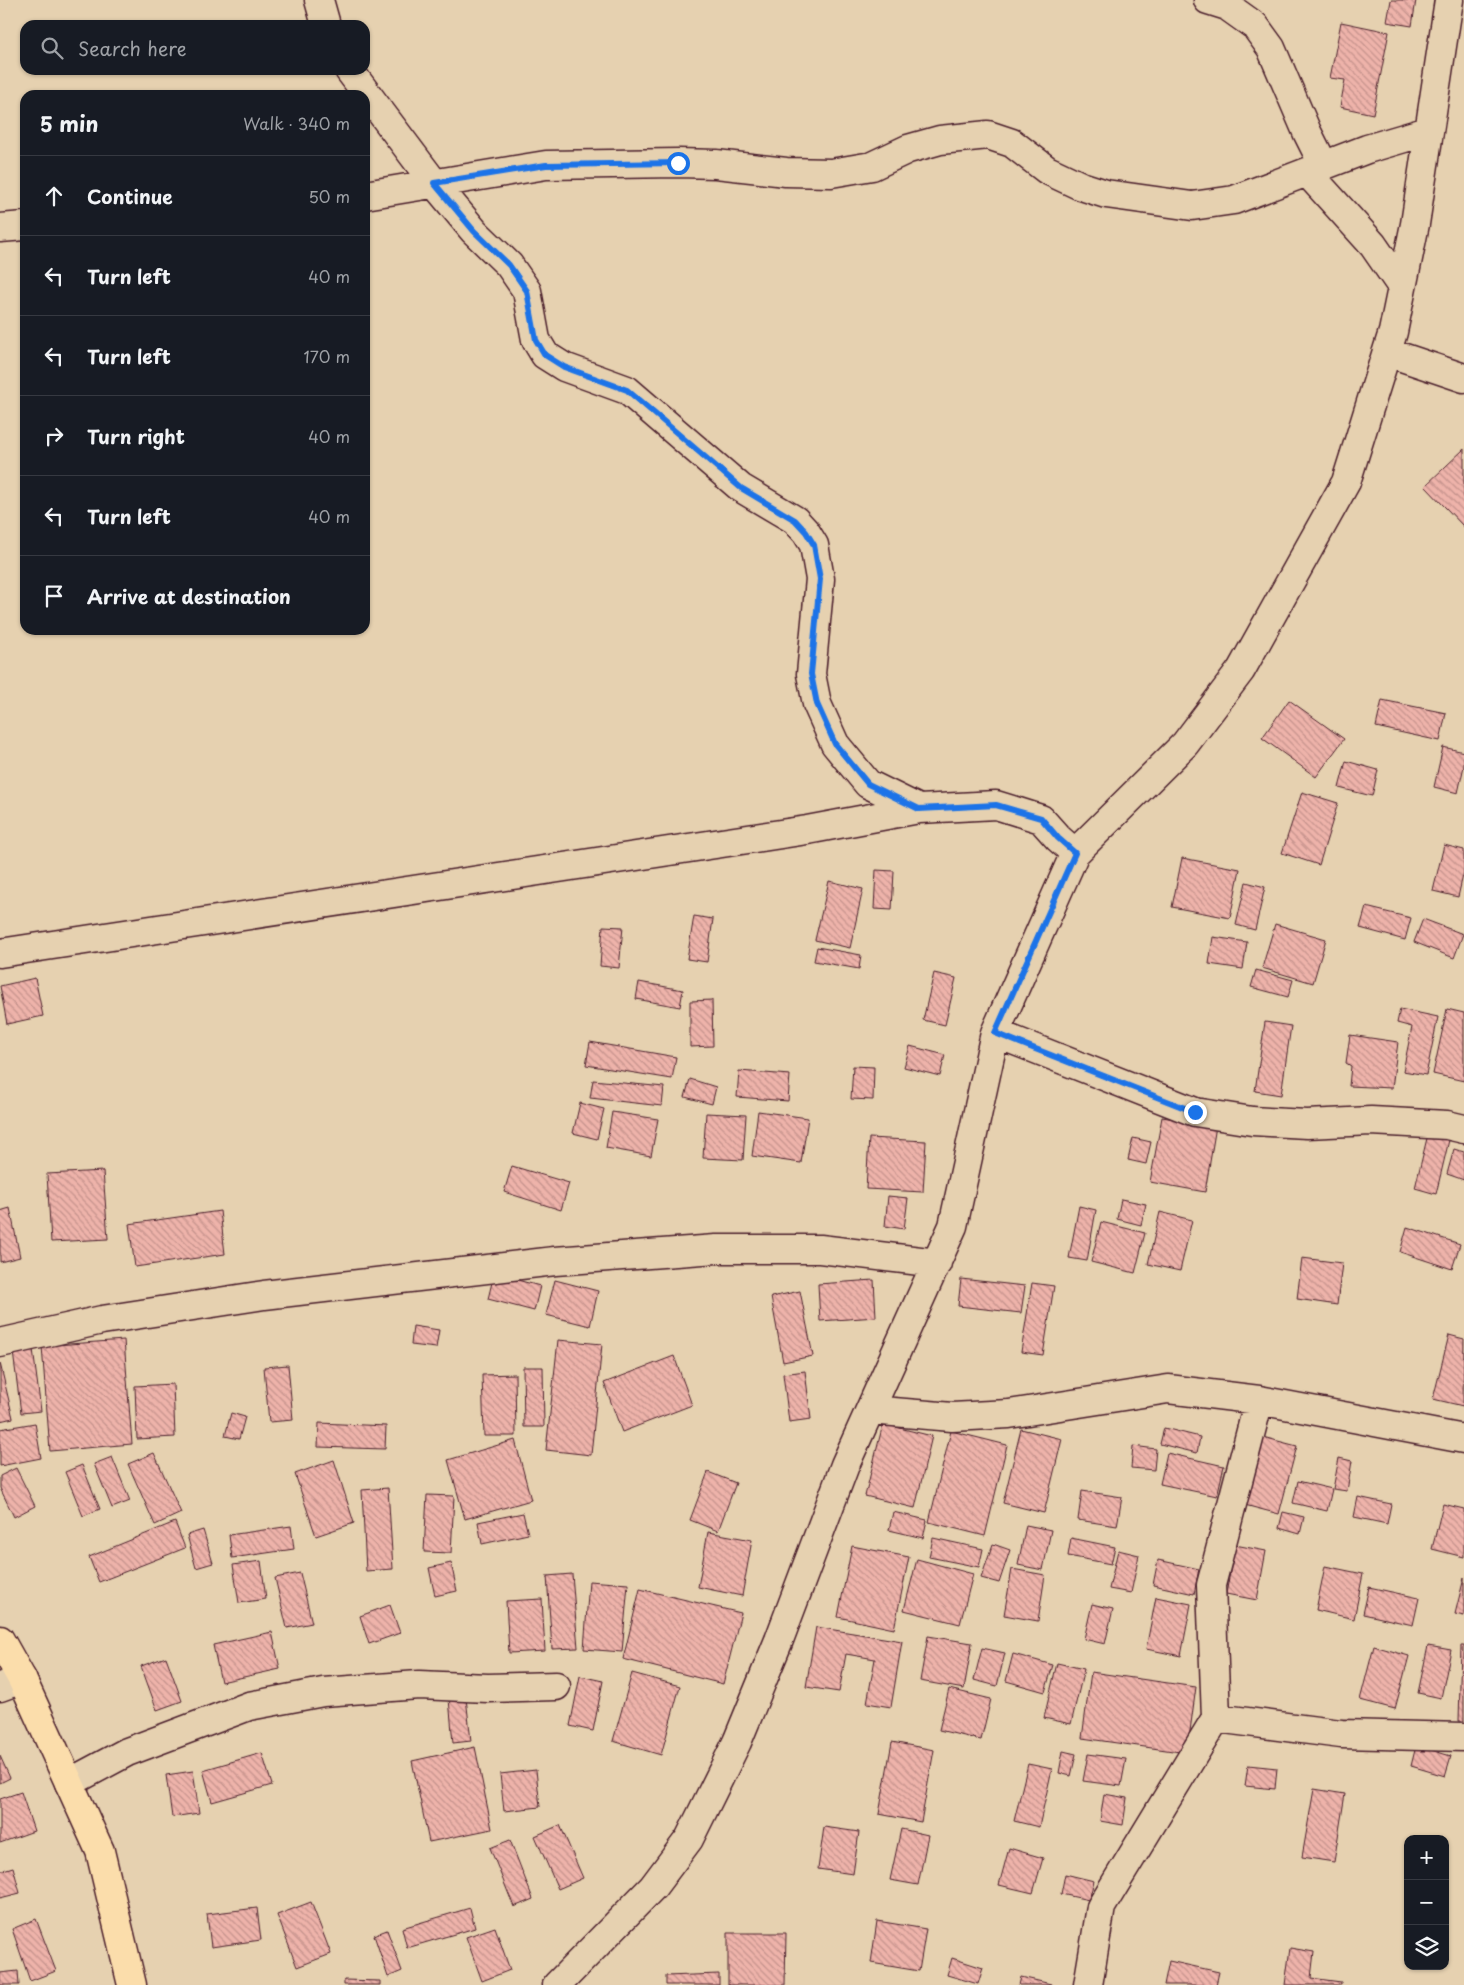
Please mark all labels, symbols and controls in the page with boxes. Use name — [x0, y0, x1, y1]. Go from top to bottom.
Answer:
search box — [20, 20, 370, 75]
icon: search — [38, 34, 66, 62]
text: Search here — [78, 34, 187, 62]
text: 5 min — [40, 107, 98, 139]
text: Walk · 340 m — [243, 111, 350, 135]
route start — [667, 152, 690, 175]
icon: ahead — [40, 182, 68, 210]
text: Continue — [87, 182, 173, 210]
text: 50 m — [309, 184, 350, 208]
icon: left — [40, 262, 68, 290]
text: Turn left — [87, 262, 171, 290]
text: 40 m — [308, 264, 350, 288]
icon: left — [40, 342, 68, 370]
text: Turn left — [87, 342, 171, 370]
text: 170 m — [304, 344, 350, 368]
icon: right — [40, 422, 68, 450]
text: Turn right — [87, 422, 185, 450]
text: 40 m — [308, 424, 350, 448]
icon: left — [40, 502, 68, 530]
text: Turn left — [87, 502, 171, 530]
text: 40 m — [308, 504, 350, 528]
icon: arrive — [40, 582, 68, 610]
text: Arrive at destination — [87, 582, 291, 610]
route end — [1184, 1101, 1207, 1124]
map controls — [1404, 1835, 1449, 1970]
button: + — [1404, 1835, 1449, 1880]
button: − — [1404, 1880, 1449, 1925]
button: layers — [1404, 1925, 1449, 1970]

